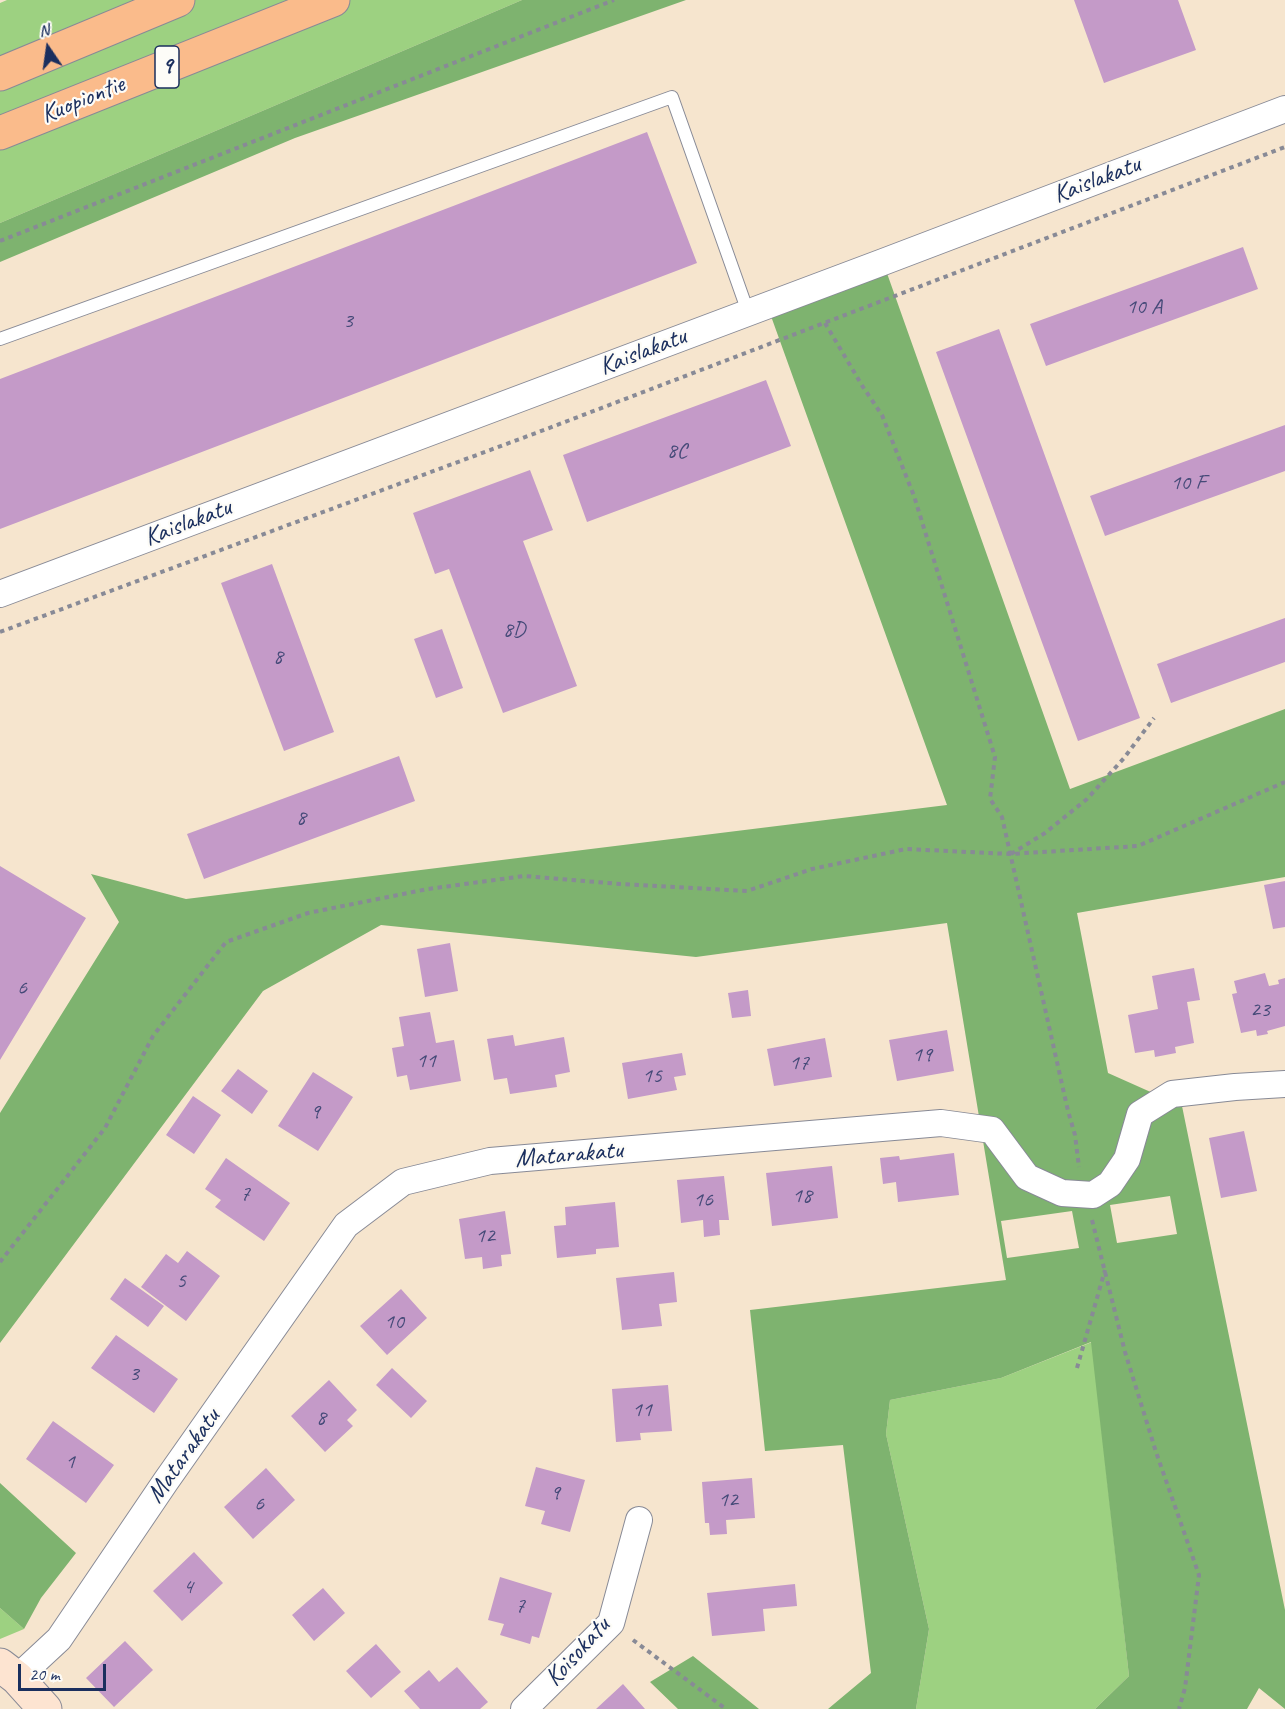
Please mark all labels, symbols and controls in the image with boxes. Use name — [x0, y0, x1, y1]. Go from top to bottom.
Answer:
north arrow — [18, 18, 78, 78]
text: N — [37, 20, 51, 41]
road number: 9 — [155, 46, 179, 88]
street label: Kuopiontie — [37, 69, 129, 131]
street label: Kaislakatu — [1049, 149, 1145, 211]
house number: 10 A — [1126, 294, 1162, 320]
house number: 3 — [343, 308, 353, 334]
street label: Kaislakatu — [595, 321, 691, 383]
house number: 8C — [667, 438, 687, 464]
house number: 10 F — [1170, 470, 1206, 496]
street label: Kaislakatu — [140, 492, 236, 554]
house number: 8D — [503, 617, 525, 643]
house number: 8 — [273, 644, 283, 670]
house number: 8 — [296, 805, 306, 831]
house number: 6 — [17, 975, 27, 1001]
house number: 23 — [1250, 997, 1270, 1023]
house number: 19 — [912, 1042, 932, 1068]
house number: 11 — [416, 1048, 436, 1074]
house number: 17 — [789, 1050, 809, 1076]
house number: 15 — [642, 1063, 662, 1089]
house number: 9 — [310, 1099, 320, 1125]
street label: Matarakatu — [514, 1135, 624, 1175]
house number: 7 — [240, 1181, 250, 1207]
house number: 18 — [792, 1183, 812, 1209]
house number: 16 — [693, 1187, 713, 1213]
house number: 12 — [475, 1223, 495, 1249]
house number: 5 — [176, 1268, 186, 1294]
house number: 10 — [384, 1309, 404, 1335]
house number: 3 — [129, 1361, 139, 1387]
house number: 11 — [632, 1397, 652, 1423]
street label: Matarakatu — [140, 1403, 228, 1509]
house number: 8 — [316, 1405, 326, 1431]
house number: 1 — [65, 1449, 75, 1475]
house number: 9 — [550, 1480, 560, 1506]
house number: 12 — [718, 1487, 738, 1513]
house number: 6 — [254, 1491, 264, 1517]
house number: 4 — [183, 1574, 193, 1600]
house number: 7 — [515, 1593, 525, 1619]
street label: Koisokatu — [539, 1611, 617, 1693]
scale bar — [21, 1652, 110, 1690]
text: 20 m — [29, 1663, 60, 1685]

